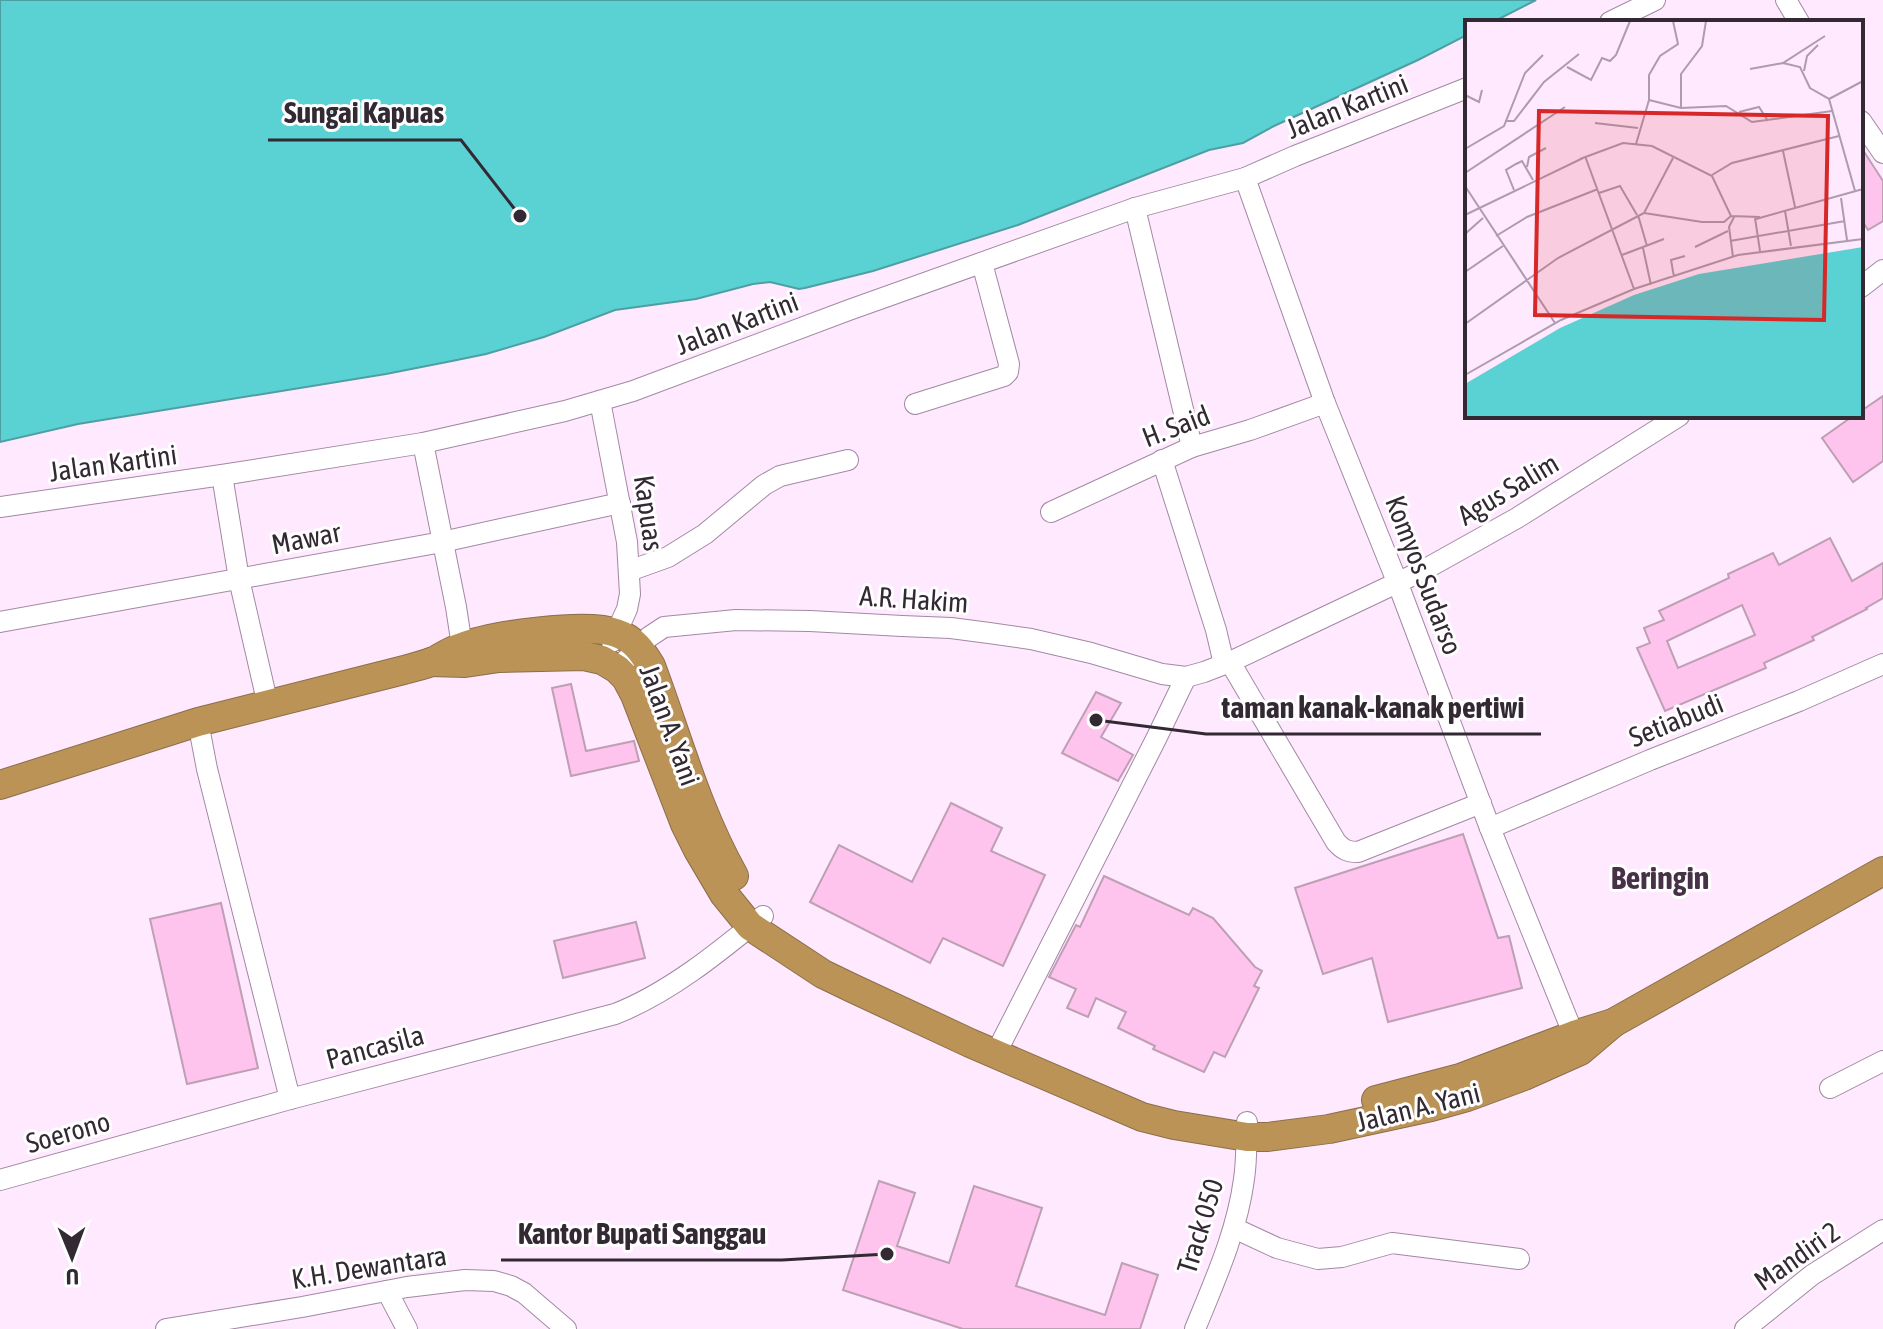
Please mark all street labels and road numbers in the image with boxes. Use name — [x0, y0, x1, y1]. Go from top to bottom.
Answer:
street label: Jalan Kartini — [1281, 67, 1413, 145]
street label: Jalan Kartini — [671, 285, 803, 361]
street label: H. Said — [1138, 399, 1214, 453]
street label: Jalan Kartini — [47, 438, 179, 488]
street label: Agus Salim — [1452, 446, 1564, 532]
street label: Kapuas — [628, 473, 670, 553]
street label: Komyos Sudarso — [1379, 491, 1469, 659]
street label: Mawar — [269, 516, 344, 560]
street label: A.R. Hakim — [859, 579, 969, 619]
street label: Jalan A. Yani — [633, 660, 707, 790]
street label: Setiabudi — [1624, 687, 1728, 753]
street label: Pancasila — [323, 1019, 427, 1075]
street label: Jalan A. Yani — [1353, 1076, 1483, 1138]
street label: Soerono — [22, 1105, 114, 1159]
street label: Track 050 — [1170, 1175, 1230, 1277]
street label: Mandiri 2 — [1748, 1215, 1846, 1297]
street label: K.H. Dewantara — [289, 1239, 449, 1295]

